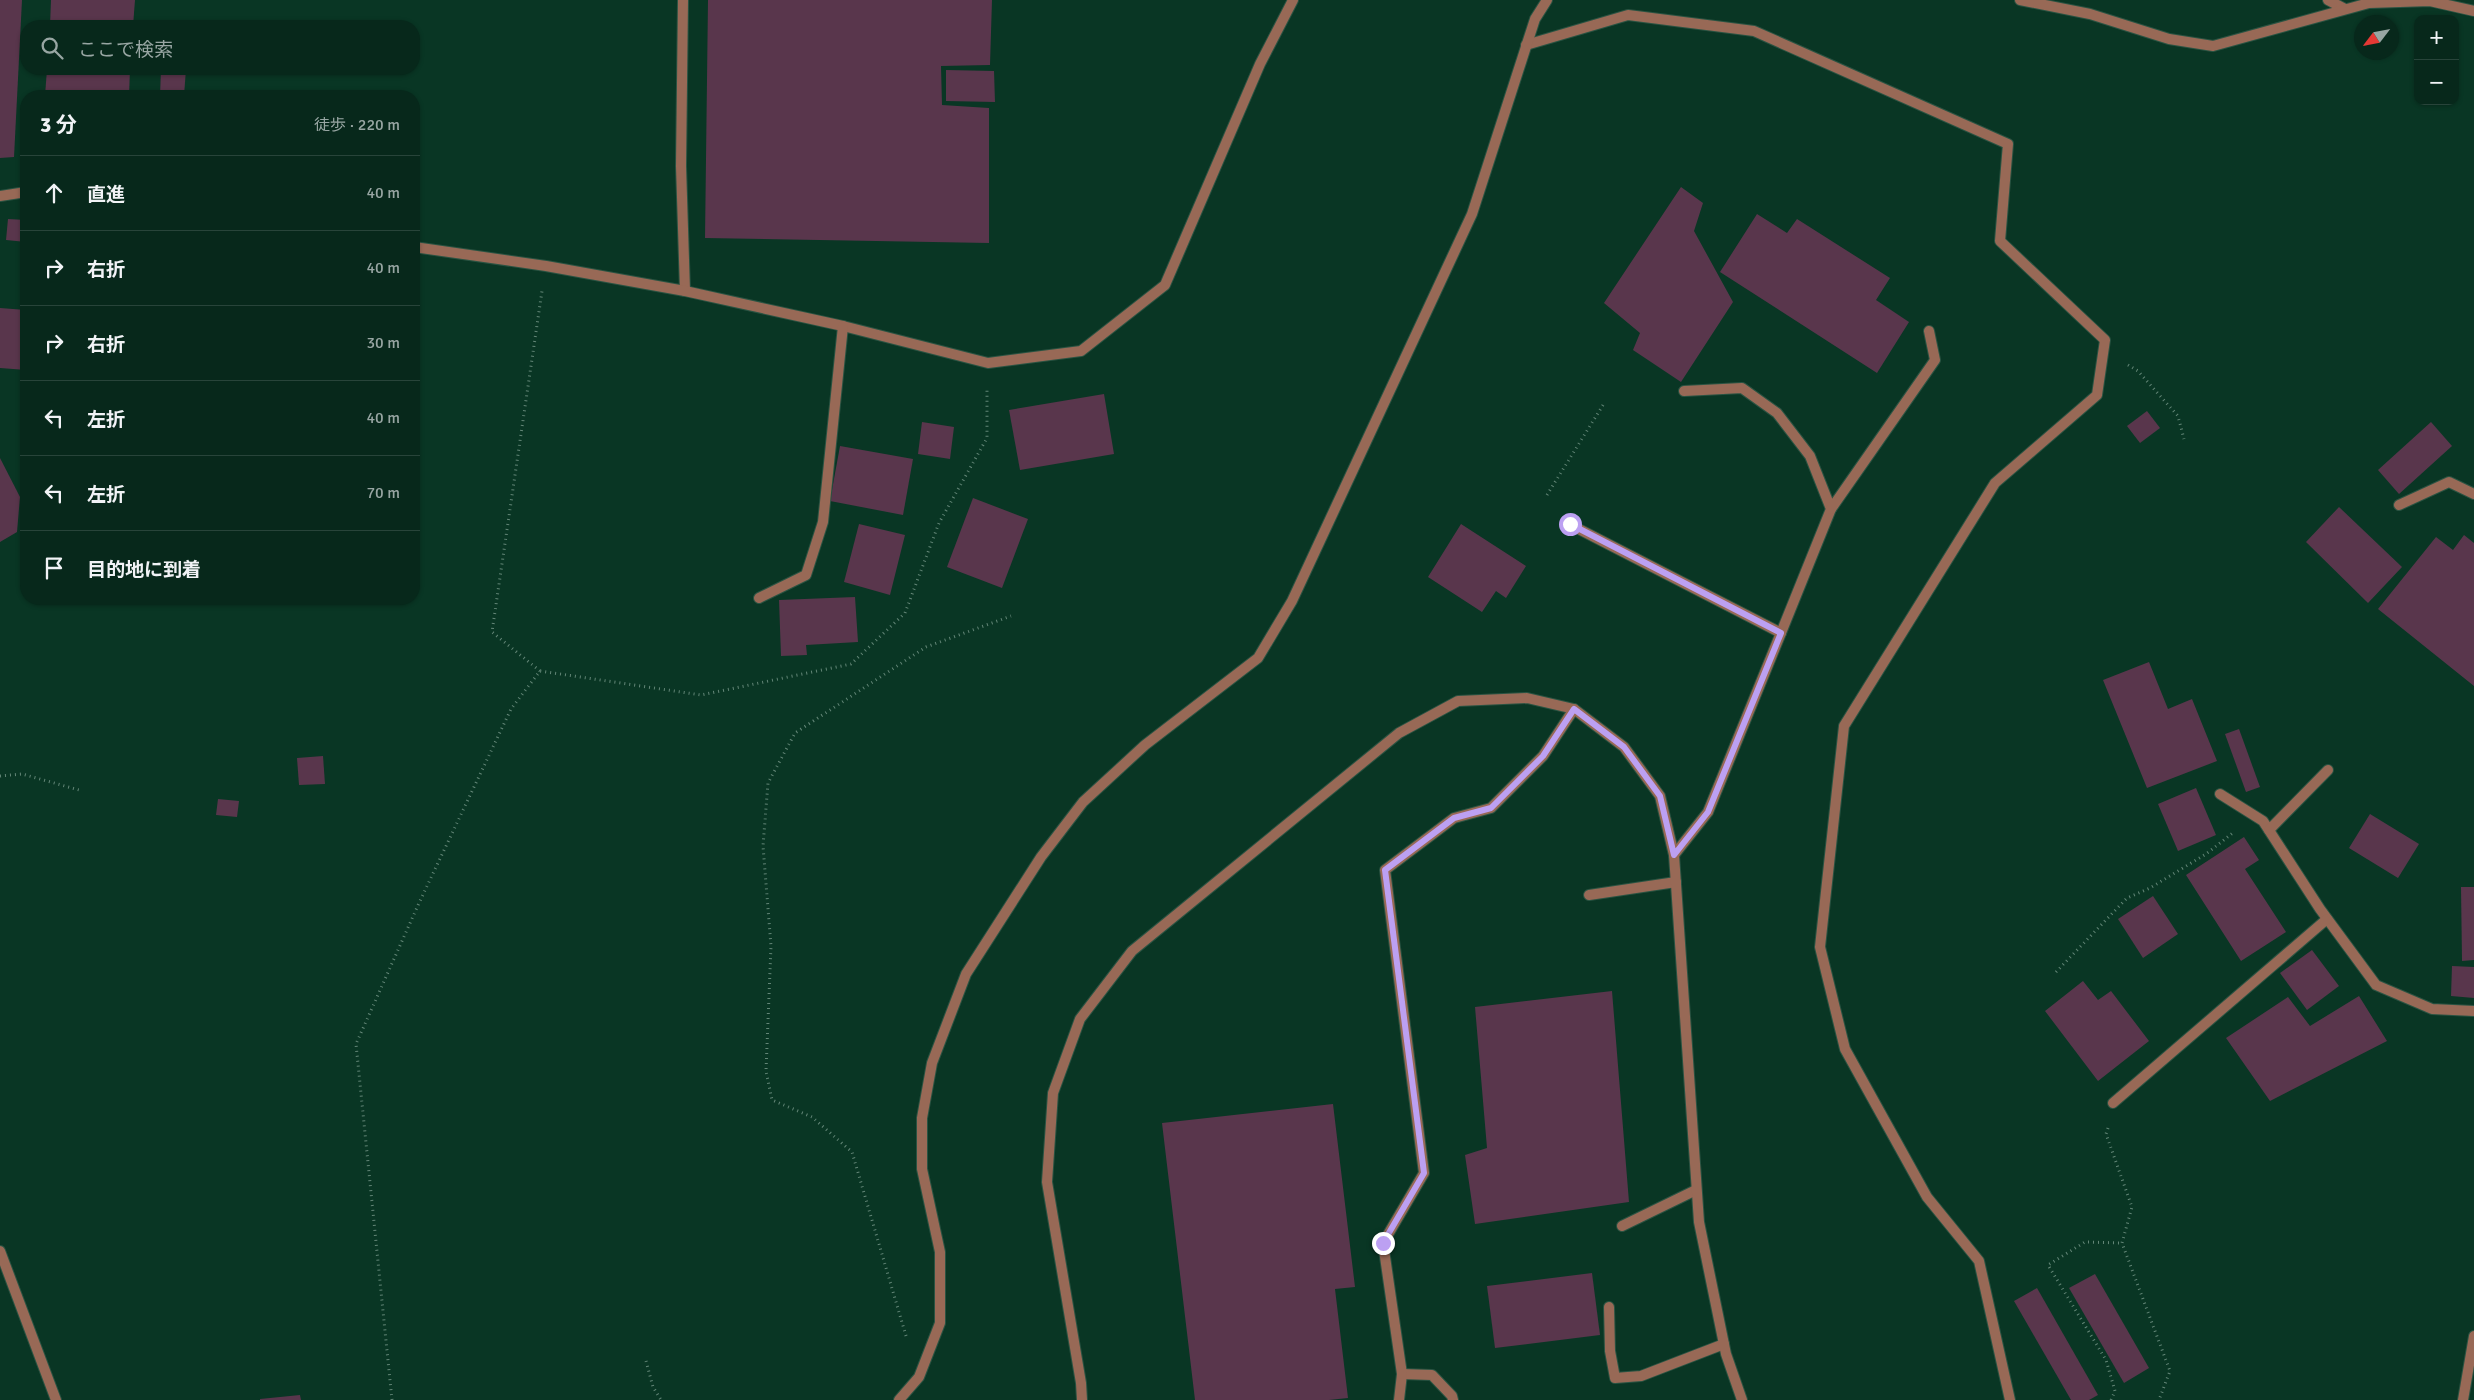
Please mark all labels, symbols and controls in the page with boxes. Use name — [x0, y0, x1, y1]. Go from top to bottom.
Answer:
north arrow — [2354, 15, 2399, 60]
map controls — [2414, 15, 2459, 105]
button: + — [2414, 15, 2459, 60]
search box — [20, 20, 420, 75]
icon: search — [38, 34, 66, 62]
text: ここで検索 — [78, 38, 173, 62]
button: − — [2414, 60, 2459, 105]
text: 3 分 — [40, 112, 77, 138]
text: 徒歩 · 220 m — [314, 115, 400, 135]
icon: ahead — [40, 179, 68, 207]
text: 直進 — [87, 183, 125, 207]
text: 40 m — [366, 183, 400, 203]
icon: right — [40, 254, 68, 282]
text: 右折 — [87, 258, 125, 282]
text: 40 m — [366, 258, 400, 278]
icon: right — [40, 329, 68, 357]
text: 右折 — [87, 333, 125, 357]
text: 30 m — [366, 333, 400, 353]
icon: left — [40, 404, 68, 432]
text: 左折 — [87, 408, 125, 432]
text: 40 m — [366, 408, 400, 428]
icon: left — [40, 479, 68, 507]
text: 左折 — [87, 483, 125, 507]
text: 70 m — [366, 483, 400, 503]
route start — [1559, 513, 1582, 536]
icon: arrive — [40, 554, 68, 582]
text: 目的地に到着 — [87, 558, 201, 582]
route end — [1372, 1232, 1395, 1255]

